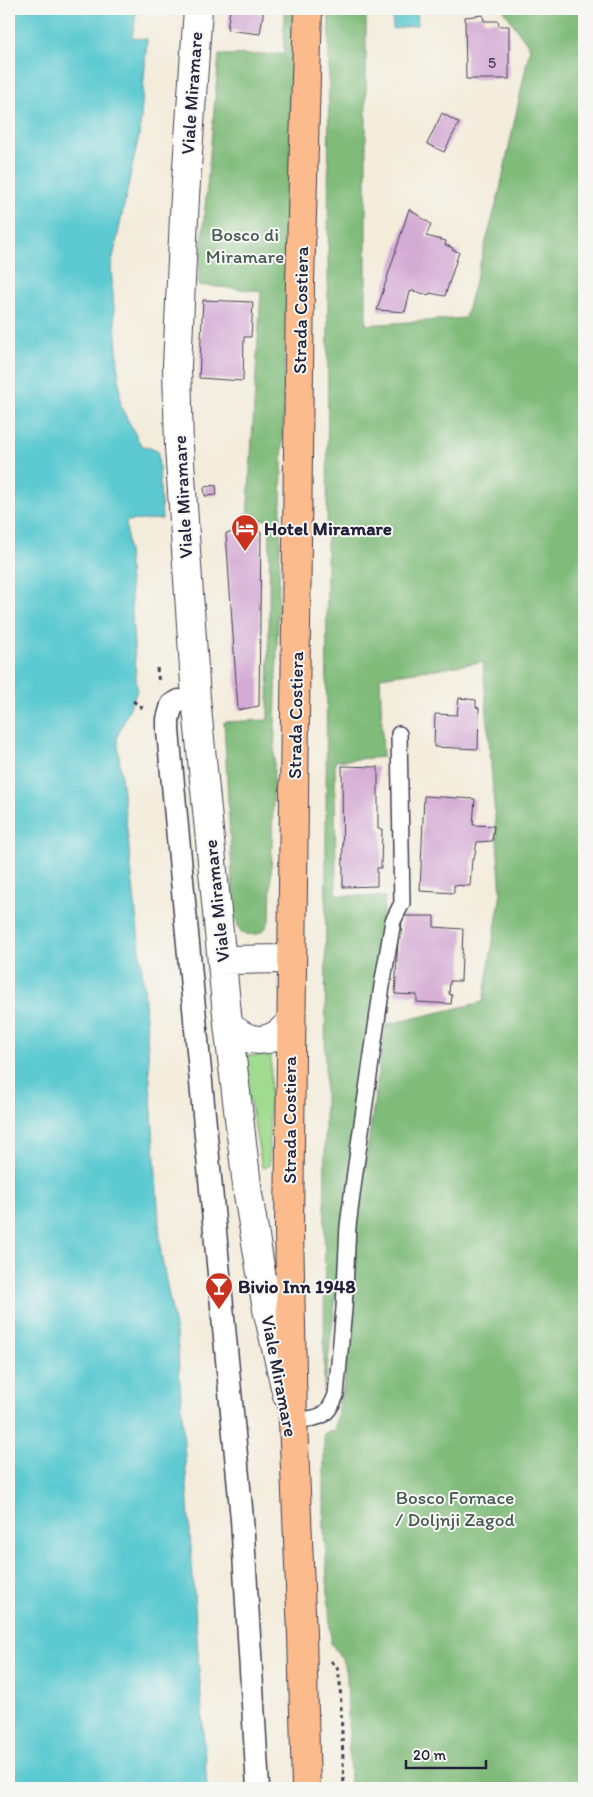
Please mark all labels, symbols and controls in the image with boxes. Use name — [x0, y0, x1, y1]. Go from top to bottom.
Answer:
street label: Viale Miramare — [176, 31, 207, 155]
house number: 5 — [488, 53, 496, 72]
park label: Bosco di Miramare — [206, 223, 284, 268]
street label: Strada Costiera — [288, 246, 313, 374]
street label: Viale Miramare — [168, 435, 197, 559]
hotel icon: Hotel Miramare — [230, 513, 260, 552]
place label: Hotel Miramare — [264, 517, 392, 540]
street label: Strada Costiera — [283, 651, 308, 779]
street label: Viale Miramare — [199, 838, 234, 964]
street label: Strada Costiera — [278, 1056, 301, 1184]
bar icon: Bivio Inn 1948 — [204, 1271, 234, 1310]
place label: Bivio Inn 1948 — [238, 1275, 356, 1298]
street label: Viale Miramare — [256, 1313, 303, 1439]
park label: Bosco Fornace / Doljnji Zagod — [395, 1486, 515, 1531]
scale bar — [406, 1737, 486, 1769]
text: 20 m — [413, 1746, 447, 1764]

